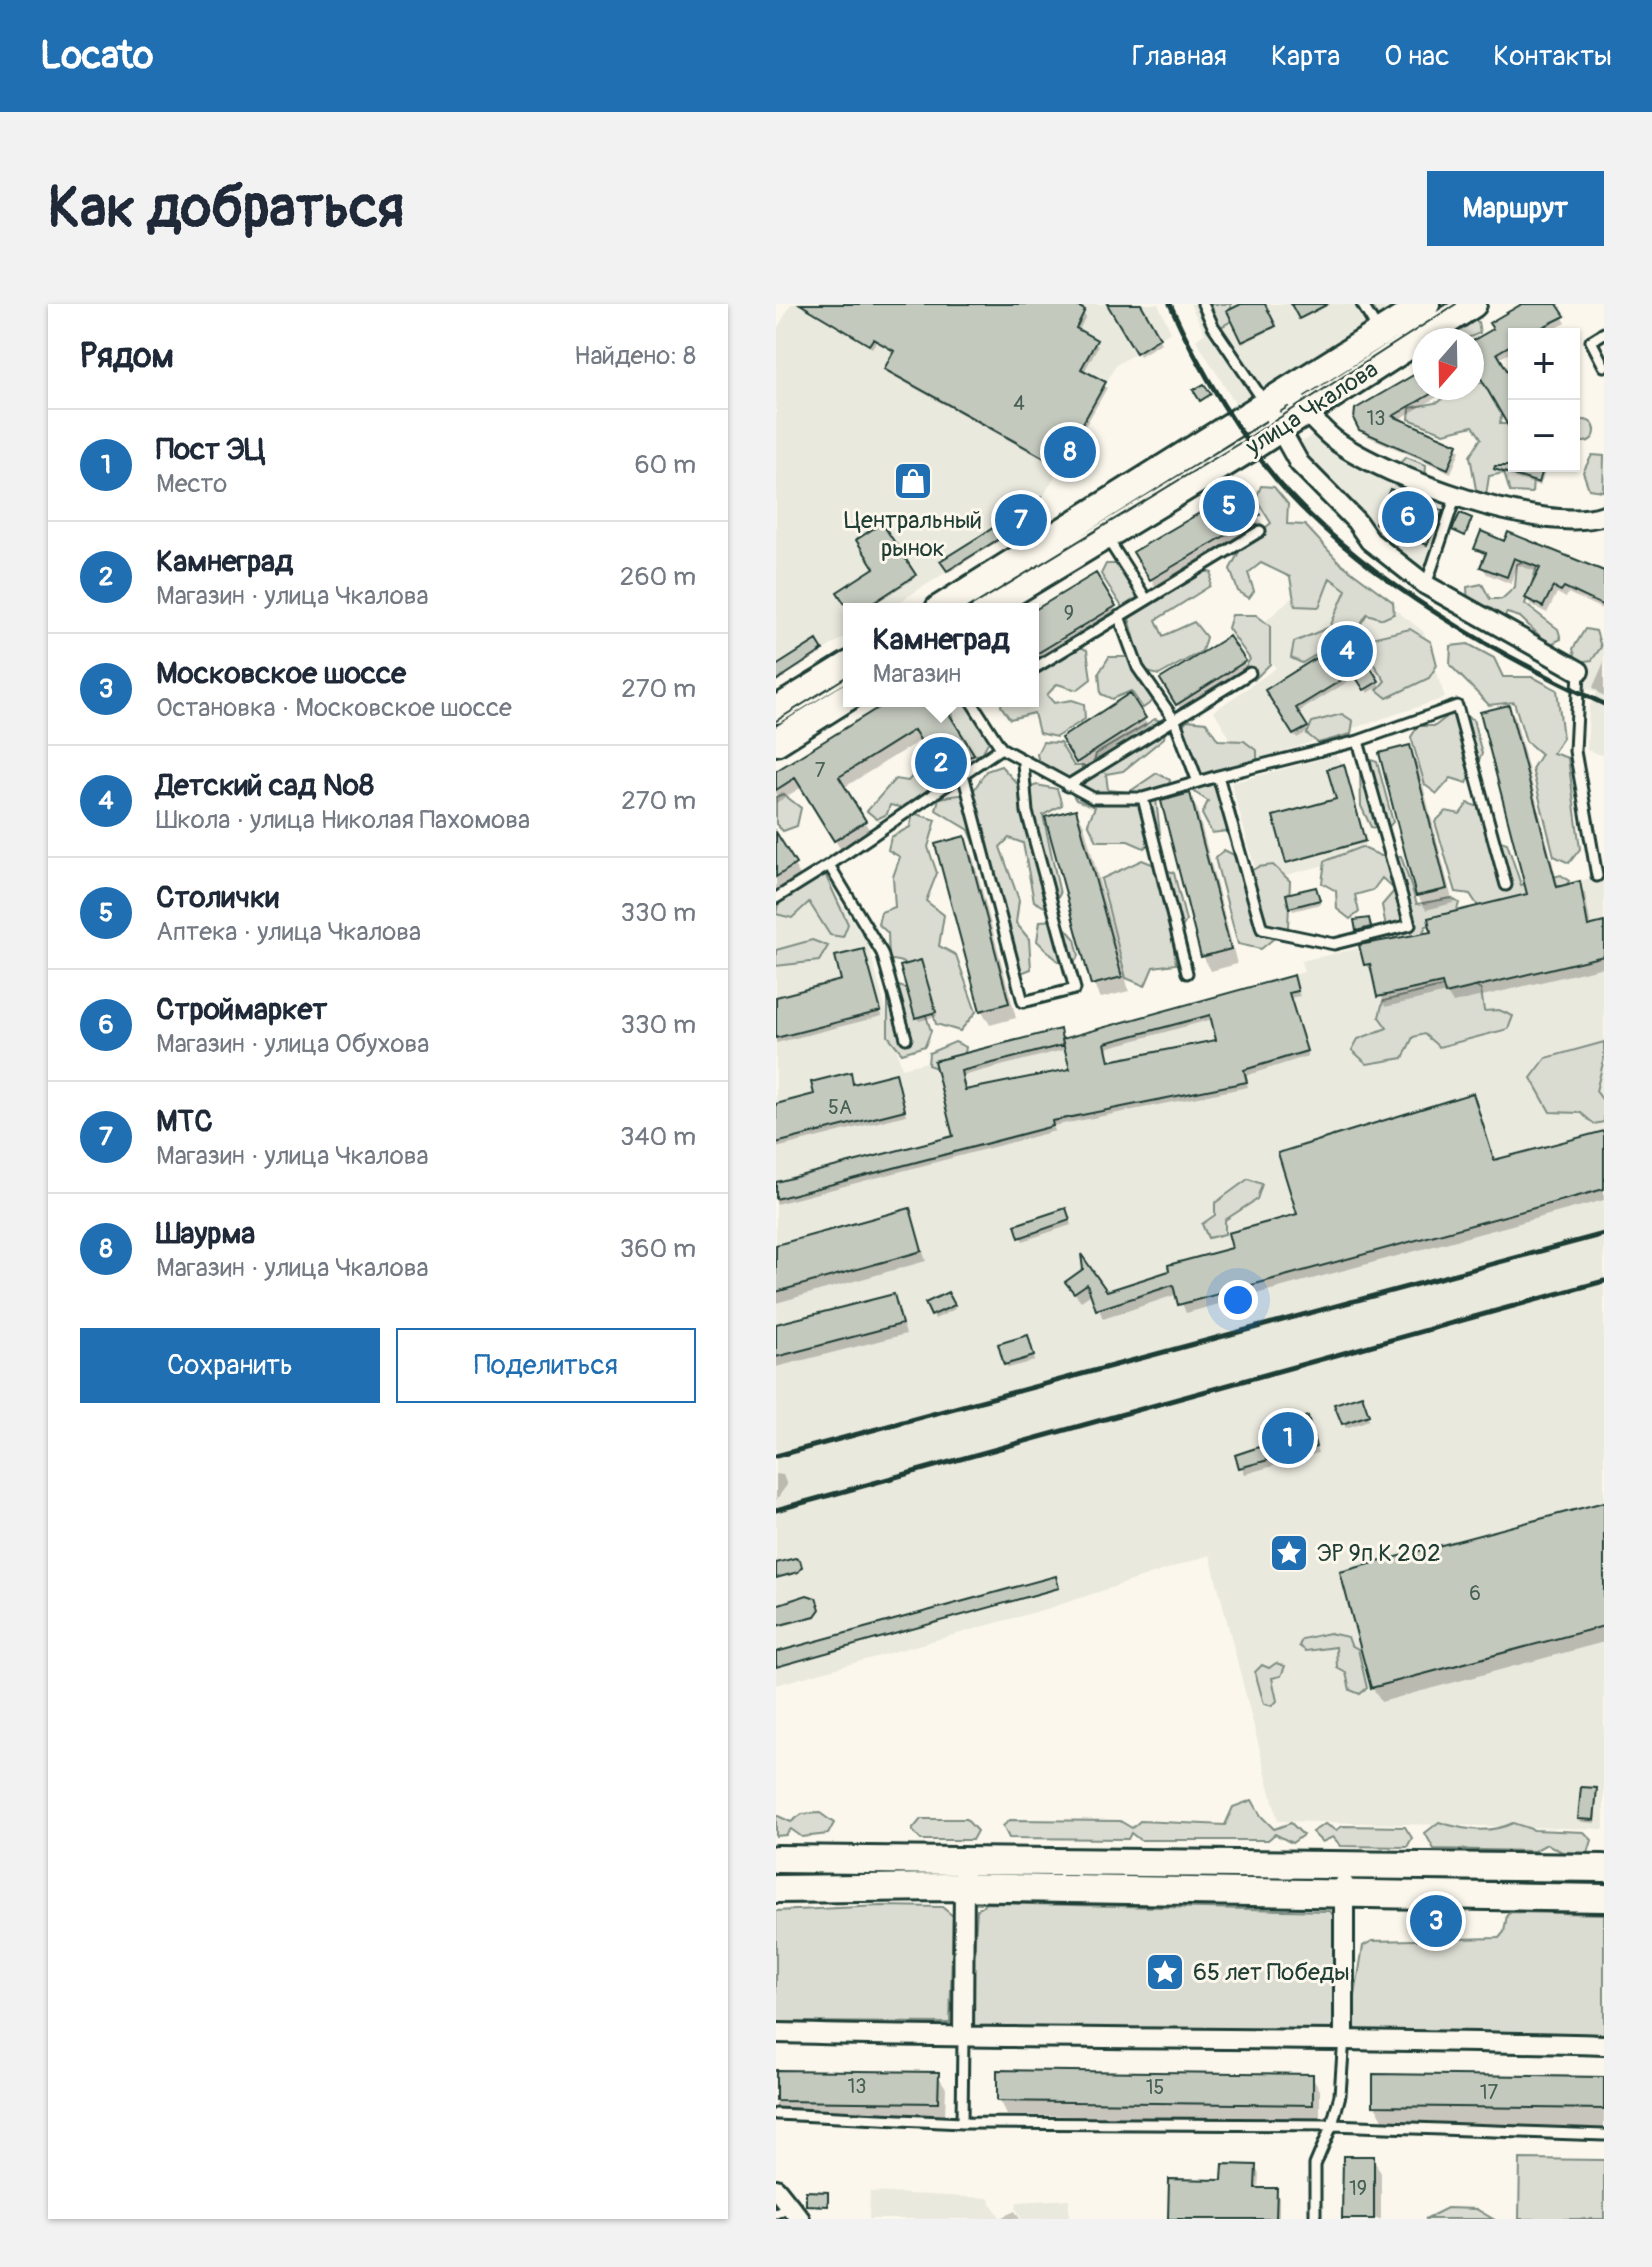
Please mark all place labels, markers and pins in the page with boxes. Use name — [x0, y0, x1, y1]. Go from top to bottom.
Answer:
pin: 8 — [1044, 422, 1096, 482]
shop icon: Центральный рынок — [892, 460, 934, 502]
pin: 5 — [1203, 476, 1255, 536]
pin: 6 — [1382, 487, 1434, 547]
pin: 7 — [995, 490, 1047, 550]
place label: Центральный рынок — [844, 506, 982, 563]
pin: 4 — [1321, 621, 1373, 681]
pin: 2 — [915, 733, 967, 793]
pin: 1 — [1262, 1408, 1314, 1468]
place icon: ЭР 9п К 202 — [1268, 1532, 1310, 1574]
place label: ЭР 9п К 202 — [1317, 1539, 1441, 1568]
pin: 3 — [1410, 1891, 1462, 1951]
place icon: 65 лет Победы — [1144, 1951, 1186, 1993]
place label: 65 лет Победы — [1193, 1958, 1350, 1987]

